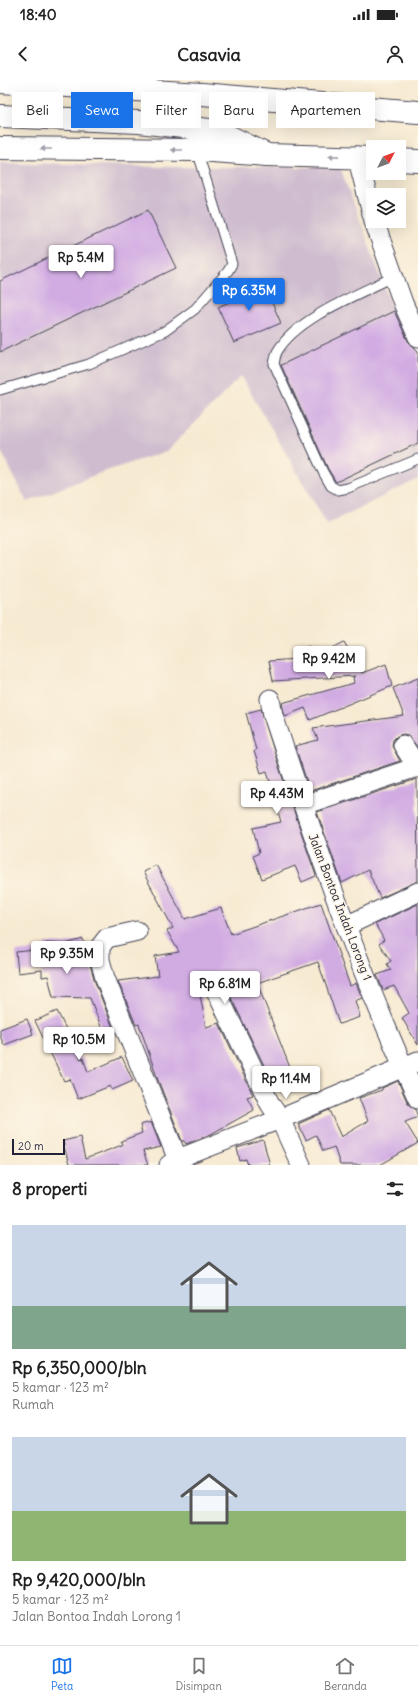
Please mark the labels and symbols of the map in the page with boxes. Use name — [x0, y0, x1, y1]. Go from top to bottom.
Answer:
north arrow — [366, 140, 406, 180]
one-way arrow — [40, 145, 52, 152]
one-way arrow — [169, 147, 182, 153]
one-way arrow — [327, 153, 340, 159]
pin: Rp 5.4M — [44, 245, 118, 279]
pin: Rp 6.35M — [208, 278, 290, 312]
pin: Rp 9.42M — [288, 646, 370, 680]
pin: Rp 4.43M — [236, 781, 318, 815]
street label: Jalan Bontoa Indah Lorong 1 — [306, 831, 375, 982]
pin: Rp 9.35M — [26, 941, 108, 975]
pin: Rp 6.81M — [184, 971, 266, 1005]
pin: Rp 10.5M — [38, 1027, 120, 1061]
pin: Rp 11.4M — [245, 1066, 327, 1100]
scale bar — [12, 1137, 65, 1156]

